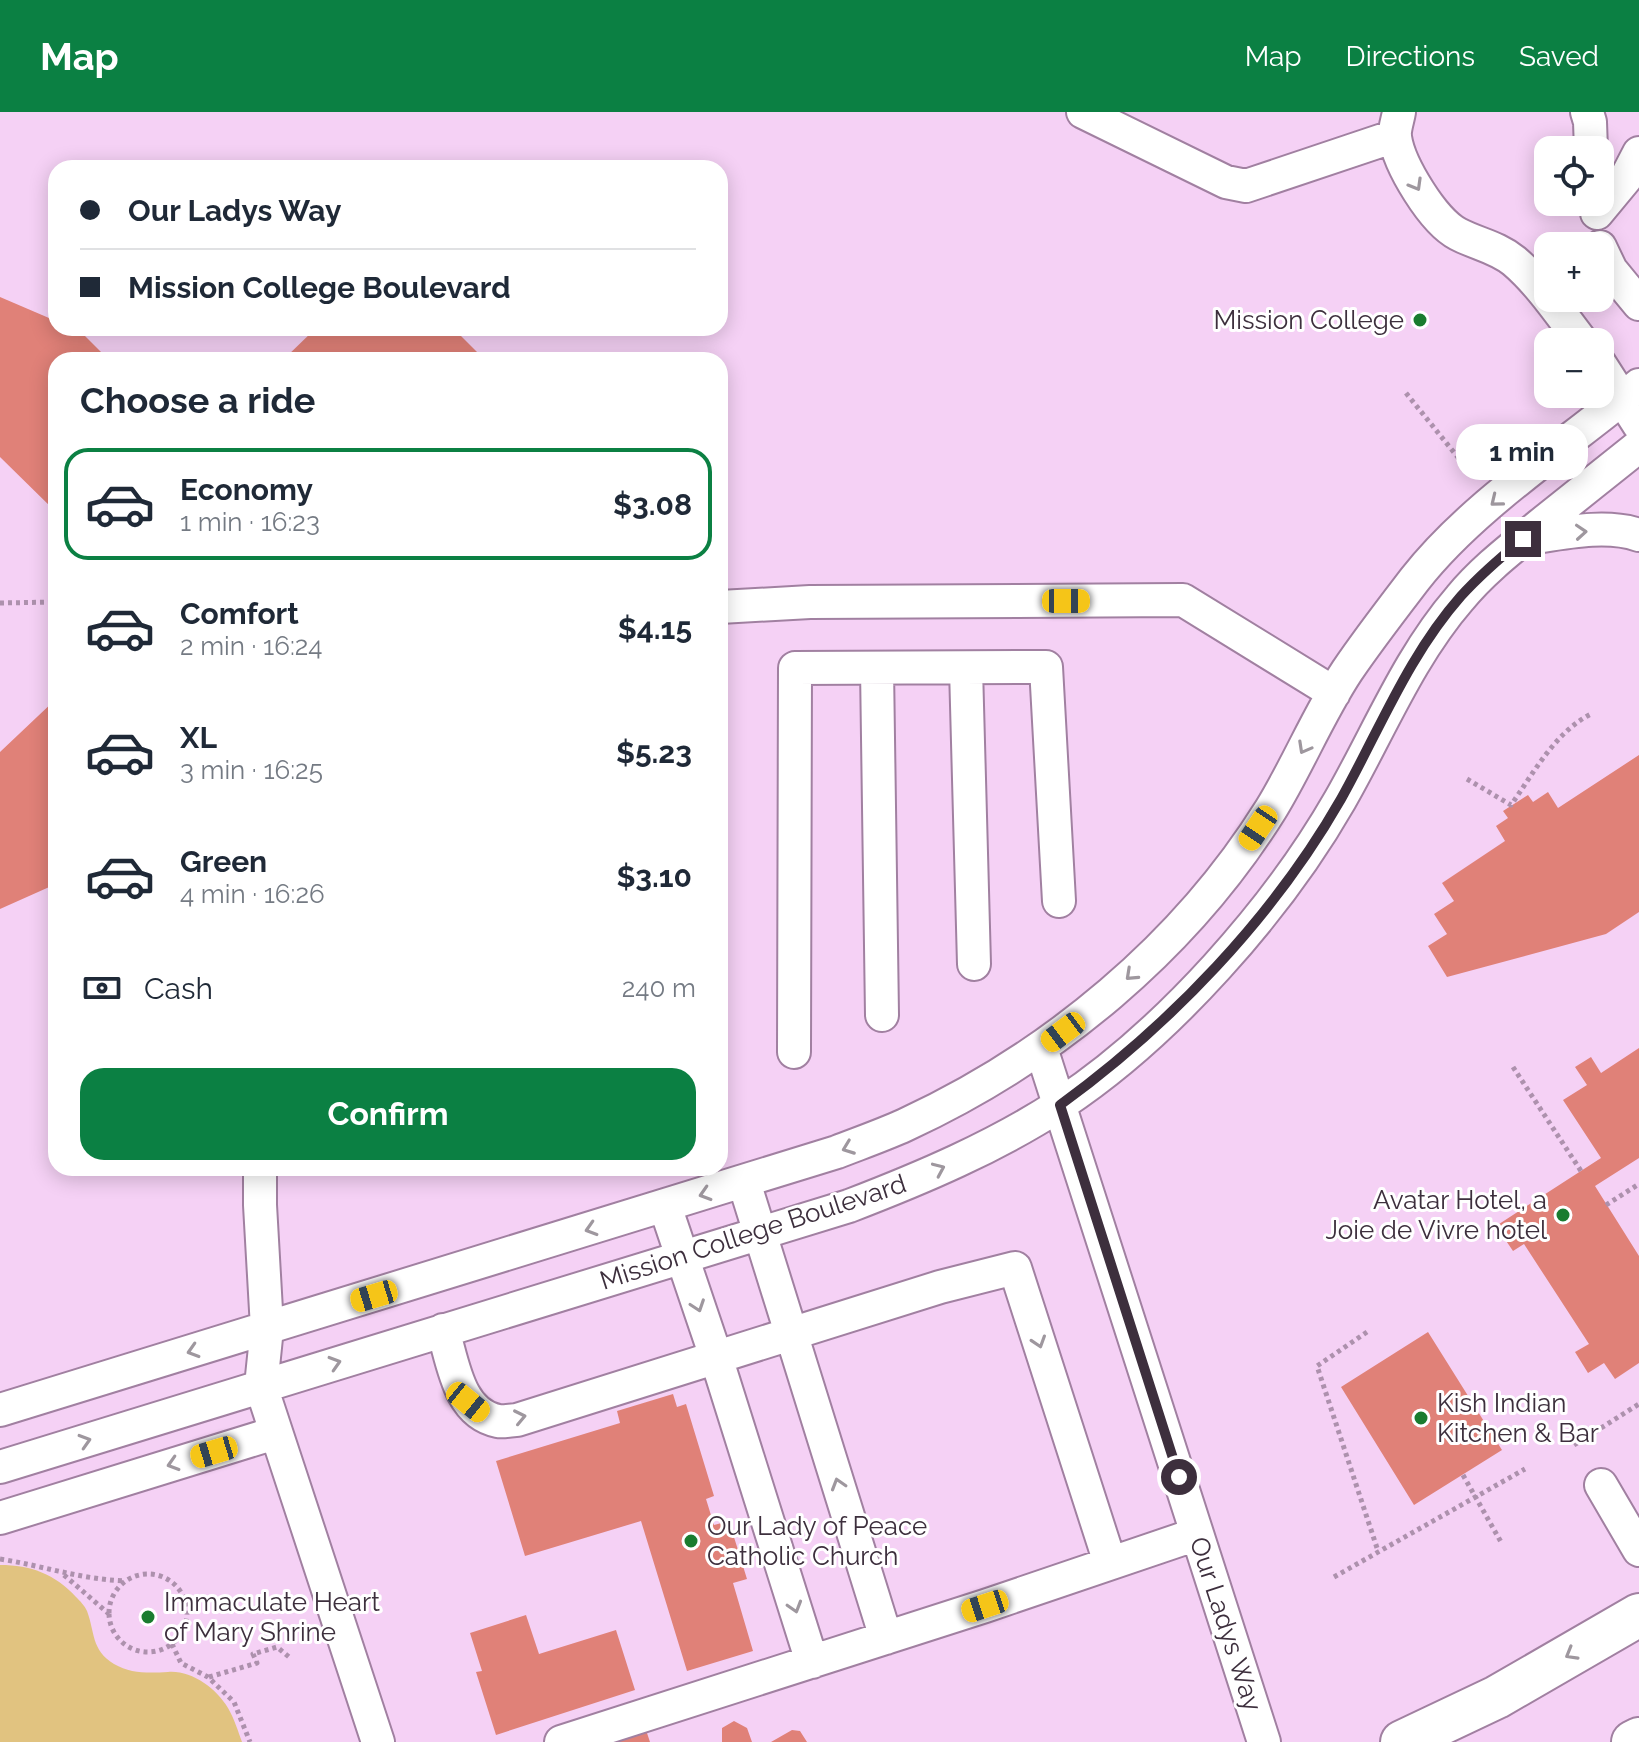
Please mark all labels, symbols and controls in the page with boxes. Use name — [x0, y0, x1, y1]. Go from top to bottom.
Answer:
text: Map — [40, 34, 119, 79]
text: Map — [1245, 40, 1302, 73]
text: Directions — [1346, 40, 1475, 73]
text: Saved — [1519, 40, 1599, 73]
map controls — [1534, 136, 1614, 408]
button: locate — [1534, 136, 1614, 216]
one-way arrow — [1406, 176, 1422, 191]
text: Our Ladys Way — [128, 193, 341, 228]
button: + — [1534, 232, 1614, 312]
text: Mission College Boulevard — [128, 270, 511, 305]
place label: Mission College — [1213, 305, 1404, 335]
marker: Mission College — [1411, 311, 1429, 329]
button: − — [1534, 328, 1614, 408]
text: Choose a ride — [80, 379, 315, 421]
callout: 1 min — [1457, 423, 1589, 479]
text: 1 min — [1489, 437, 1555, 467]
icon: car — [84, 468, 156, 540]
text: Economy — [180, 472, 313, 507]
text: $3.08 — [613, 487, 692, 522]
one-way arrow — [1490, 491, 1505, 505]
text: 1 min · 16:23 — [180, 507, 320, 537]
route end — [1505, 521, 1541, 557]
one-way arrow — [1575, 524, 1588, 541]
car — [1042, 589, 1090, 613]
icon: car — [84, 592, 156, 664]
text: Comfort — [180, 596, 299, 631]
text: $4.15 — [618, 611, 692, 646]
text: 2 min · 16:24 — [180, 631, 323, 661]
icon: car — [84, 716, 156, 788]
text: XL — [180, 720, 217, 755]
text: $5.23 — [616, 735, 692, 770]
one-way arrow — [1298, 740, 1314, 754]
text: 3 min · 16:25 — [180, 755, 323, 785]
car — [1235, 801, 1281, 855]
icon: car — [84, 840, 156, 912]
text: Green — [180, 844, 267, 879]
text: $3.10 — [616, 859, 692, 894]
text: 4 min · 16:26 — [180, 879, 325, 909]
one-way arrow — [1125, 965, 1140, 979]
icon: cash — [80, 966, 124, 1010]
text: Cash — [144, 971, 213, 1006]
text: 240 m — [622, 973, 696, 1003]
car — [1037, 1008, 1089, 1056]
button: Confirm — [80, 1068, 696, 1160]
one-way arrow — [842, 1138, 856, 1155]
one-way arrow — [930, 1163, 945, 1179]
street label: Mission College Boulevard — [596, 1168, 910, 1296]
one-way arrow — [698, 1184, 712, 1200]
place label: Avatar Hotel, a Joie de Vivre hotel — [1325, 1185, 1548, 1245]
marker: Avatar Hotel, a Joie de Vivre hotel — [1554, 1206, 1572, 1224]
one-way arrow — [585, 1220, 598, 1236]
car — [348, 1278, 400, 1314]
one-way arrow — [689, 1299, 705, 1313]
one-way arrow — [1030, 1335, 1046, 1348]
one-way arrow — [186, 1342, 200, 1358]
one-way arrow — [328, 1356, 342, 1372]
car — [442, 1378, 494, 1426]
place label: Kish Indian Kitchen & Bar — [1437, 1388, 1599, 1448]
one-way arrow — [513, 1409, 526, 1426]
marker: Kish Indian Kitchen & Bar — [1412, 1409, 1430, 1427]
one-way arrow — [77, 1434, 91, 1450]
car — [188, 1434, 240, 1470]
one-way arrow — [167, 1455, 181, 1471]
route start — [1161, 1459, 1197, 1495]
one-way arrow — [831, 1477, 847, 1491]
place label: Our Lady of Peace Catholic Church — [707, 1511, 927, 1571]
marker: Our Lady of Peace Catholic Church — [682, 1532, 700, 1550]
street label: Our Ladys Way — [1184, 1533, 1268, 1715]
place label: Immaculate Heart of Mary Shrine — [164, 1587, 380, 1647]
car — [958, 1587, 1012, 1625]
one-way arrow — [785, 1600, 801, 1614]
marker: Immaculate Heart of Mary Shrine — [139, 1608, 157, 1626]
one-way arrow — [1566, 1644, 1580, 1660]

